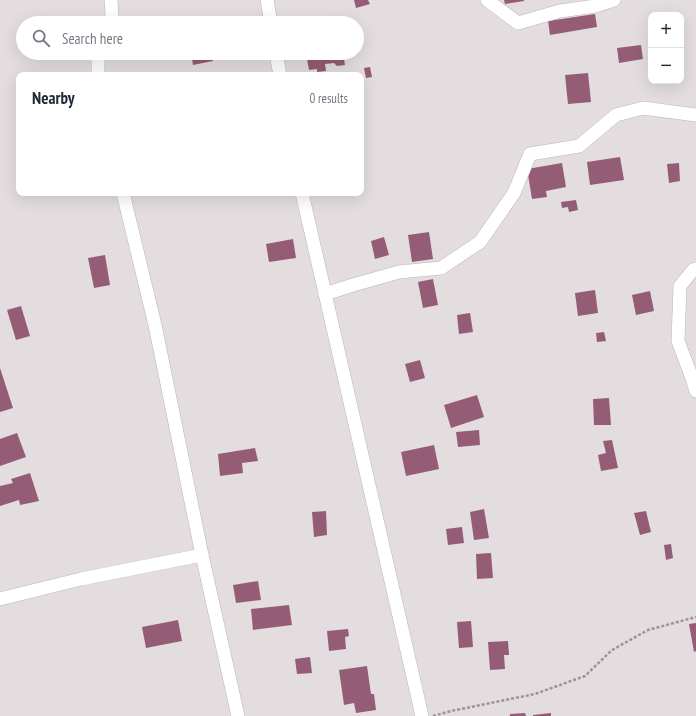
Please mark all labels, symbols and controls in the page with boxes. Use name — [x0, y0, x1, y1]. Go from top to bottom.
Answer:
map controls — [648, 12, 684, 84]
button: + — [648, 12, 684, 48]
search box — [16, 16, 364, 60]
icon: search — [30, 27, 52, 49]
text: Search here — [62, 29, 123, 48]
button: − — [648, 48, 684, 84]
text: Nearby — [32, 87, 75, 109]
text: 0 results — [309, 90, 348, 107]

